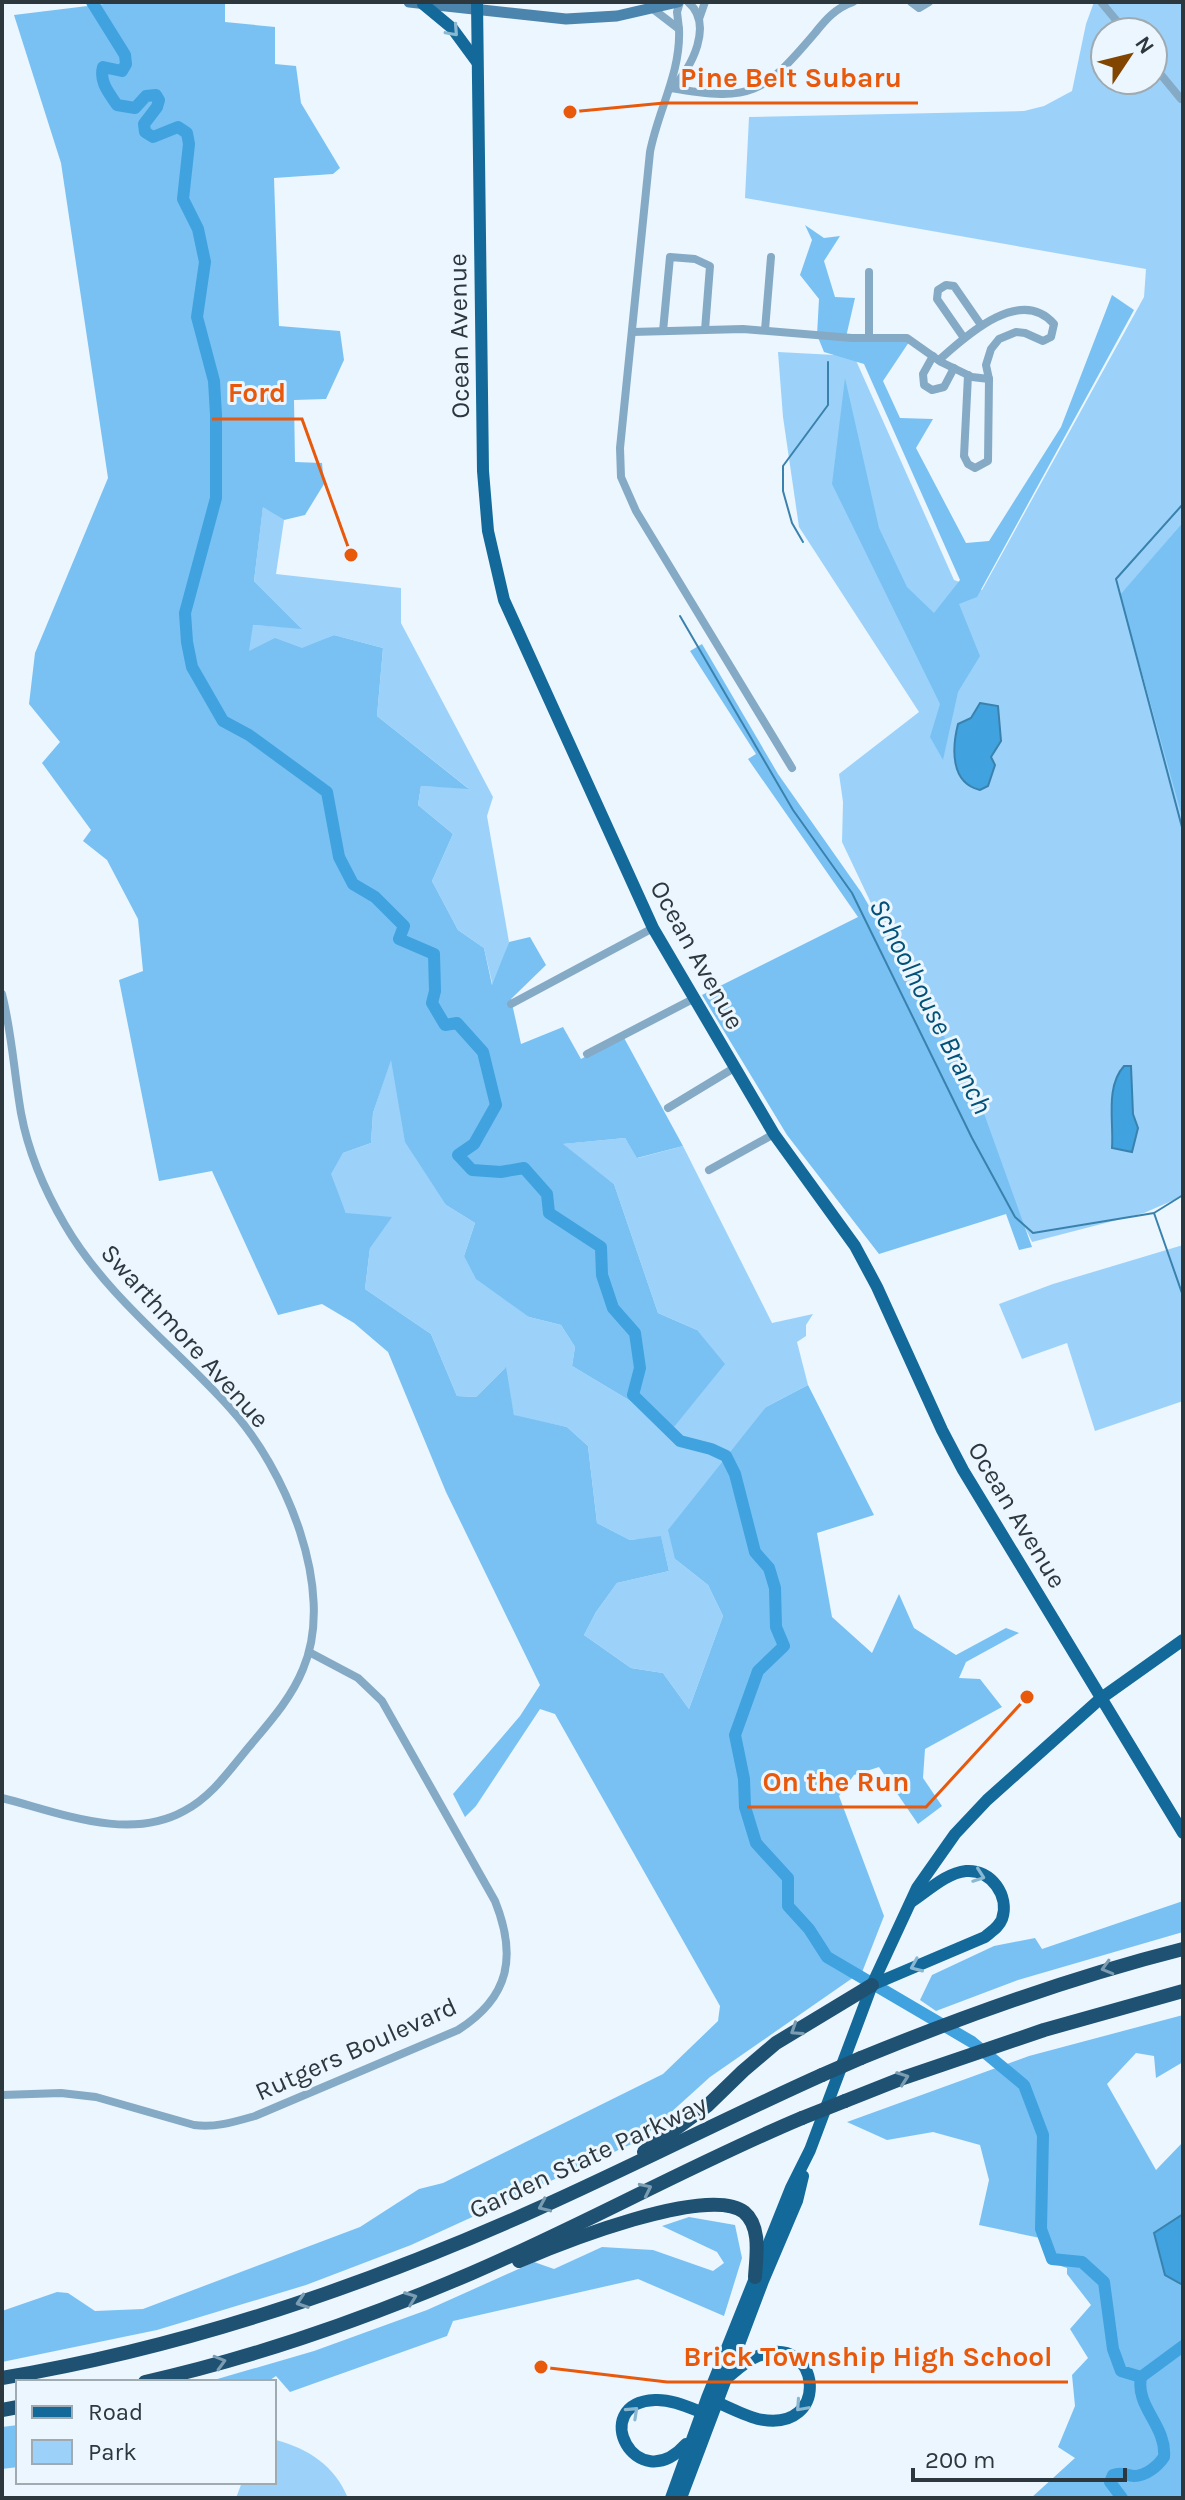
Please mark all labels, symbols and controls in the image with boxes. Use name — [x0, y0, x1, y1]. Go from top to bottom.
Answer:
north arrow — [1089, 16, 1169, 96]
one-way arrow — [443, 21, 458, 36]
text: N — [1129, 31, 1160, 59]
callout: Pine Belt Subaru — [664, 51, 918, 103]
text: Pine Belt Subaru — [680, 61, 902, 94]
street label: Ocean Avenue — [442, 253, 476, 419]
callout: Ford — [212, 367, 302, 419]
text: Ford — [228, 376, 286, 409]
street label: Ocean Avenue — [643, 875, 751, 1035]
water label: Schoolhouse Branch — [862, 893, 1000, 1119]
street label: Swarthmore Avenue — [94, 1238, 276, 1434]
street label: Ocean Avenue — [961, 1436, 1073, 1594]
callout: On the Run — [747, 1755, 926, 1807]
text: On the Run — [762, 1765, 910, 1798]
one-way arrow — [972, 1866, 986, 1882]
one-way arrow — [910, 1956, 924, 1972]
one-way arrow — [1101, 1959, 1115, 1976]
street label: Rutgers Boulevard — [250, 1991, 462, 2107]
one-way arrow — [790, 2020, 805, 2035]
one-way arrow — [896, 2071, 910, 2088]
street label: Garden State Parkway — [464, 2088, 712, 2226]
one-way arrow — [638, 2183, 653, 2199]
one-way arrow — [537, 2196, 552, 2212]
one-way arrow — [403, 2291, 417, 2308]
one-way arrow — [296, 2292, 310, 2309]
callout: Brick Township High School — [667, 2330, 1068, 2382]
text: Brick Township High School — [683, 2340, 1053, 2373]
one-way arrow — [213, 2355, 227, 2371]
legend — [16, 2380, 276, 2484]
one-way arrow — [796, 2397, 810, 2411]
text: Road — [88, 2398, 143, 2426]
one-way arrow — [624, 2407, 638, 2421]
scale bar — [913, 2432, 1125, 2482]
text: Park — [88, 2438, 137, 2466]
text: 200 m — [925, 2446, 996, 2474]

